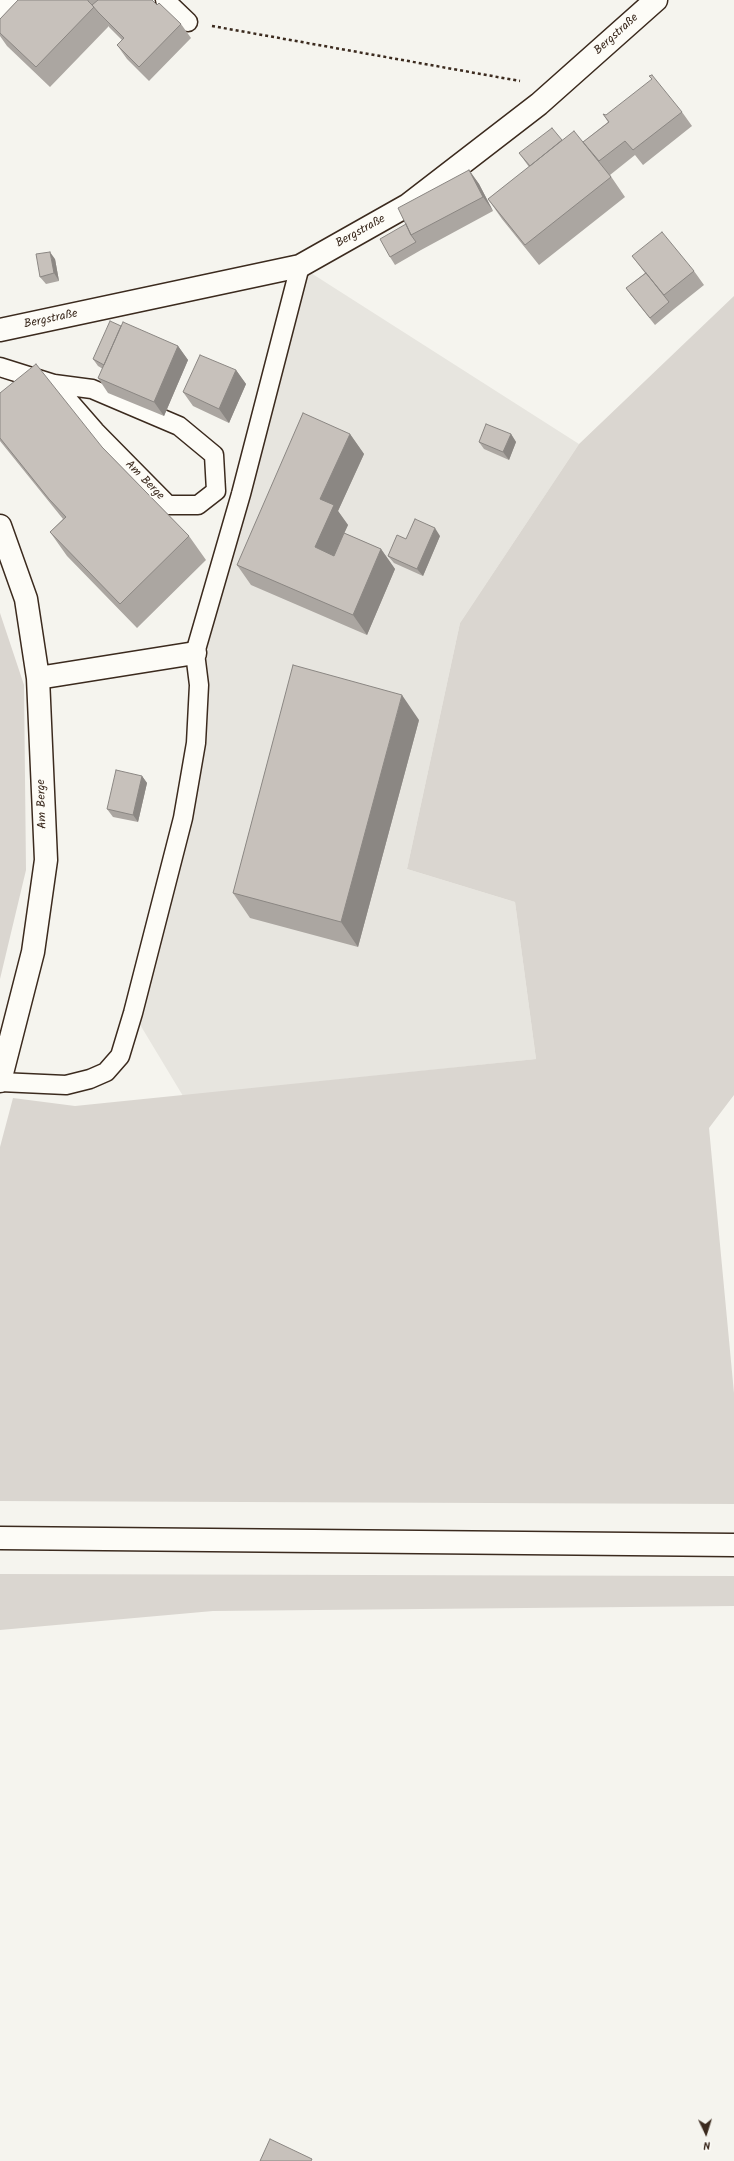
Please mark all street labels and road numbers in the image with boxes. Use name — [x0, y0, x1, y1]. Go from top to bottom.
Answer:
street label: Bergstraße — [592, 11, 642, 59]
street label: Bergstraße — [334, 212, 388, 252]
street label: Bergstraße — [23, 307, 79, 333]
street label: Am Berge — [121, 458, 167, 504]
street label: Am Berge — [35, 779, 51, 829]

